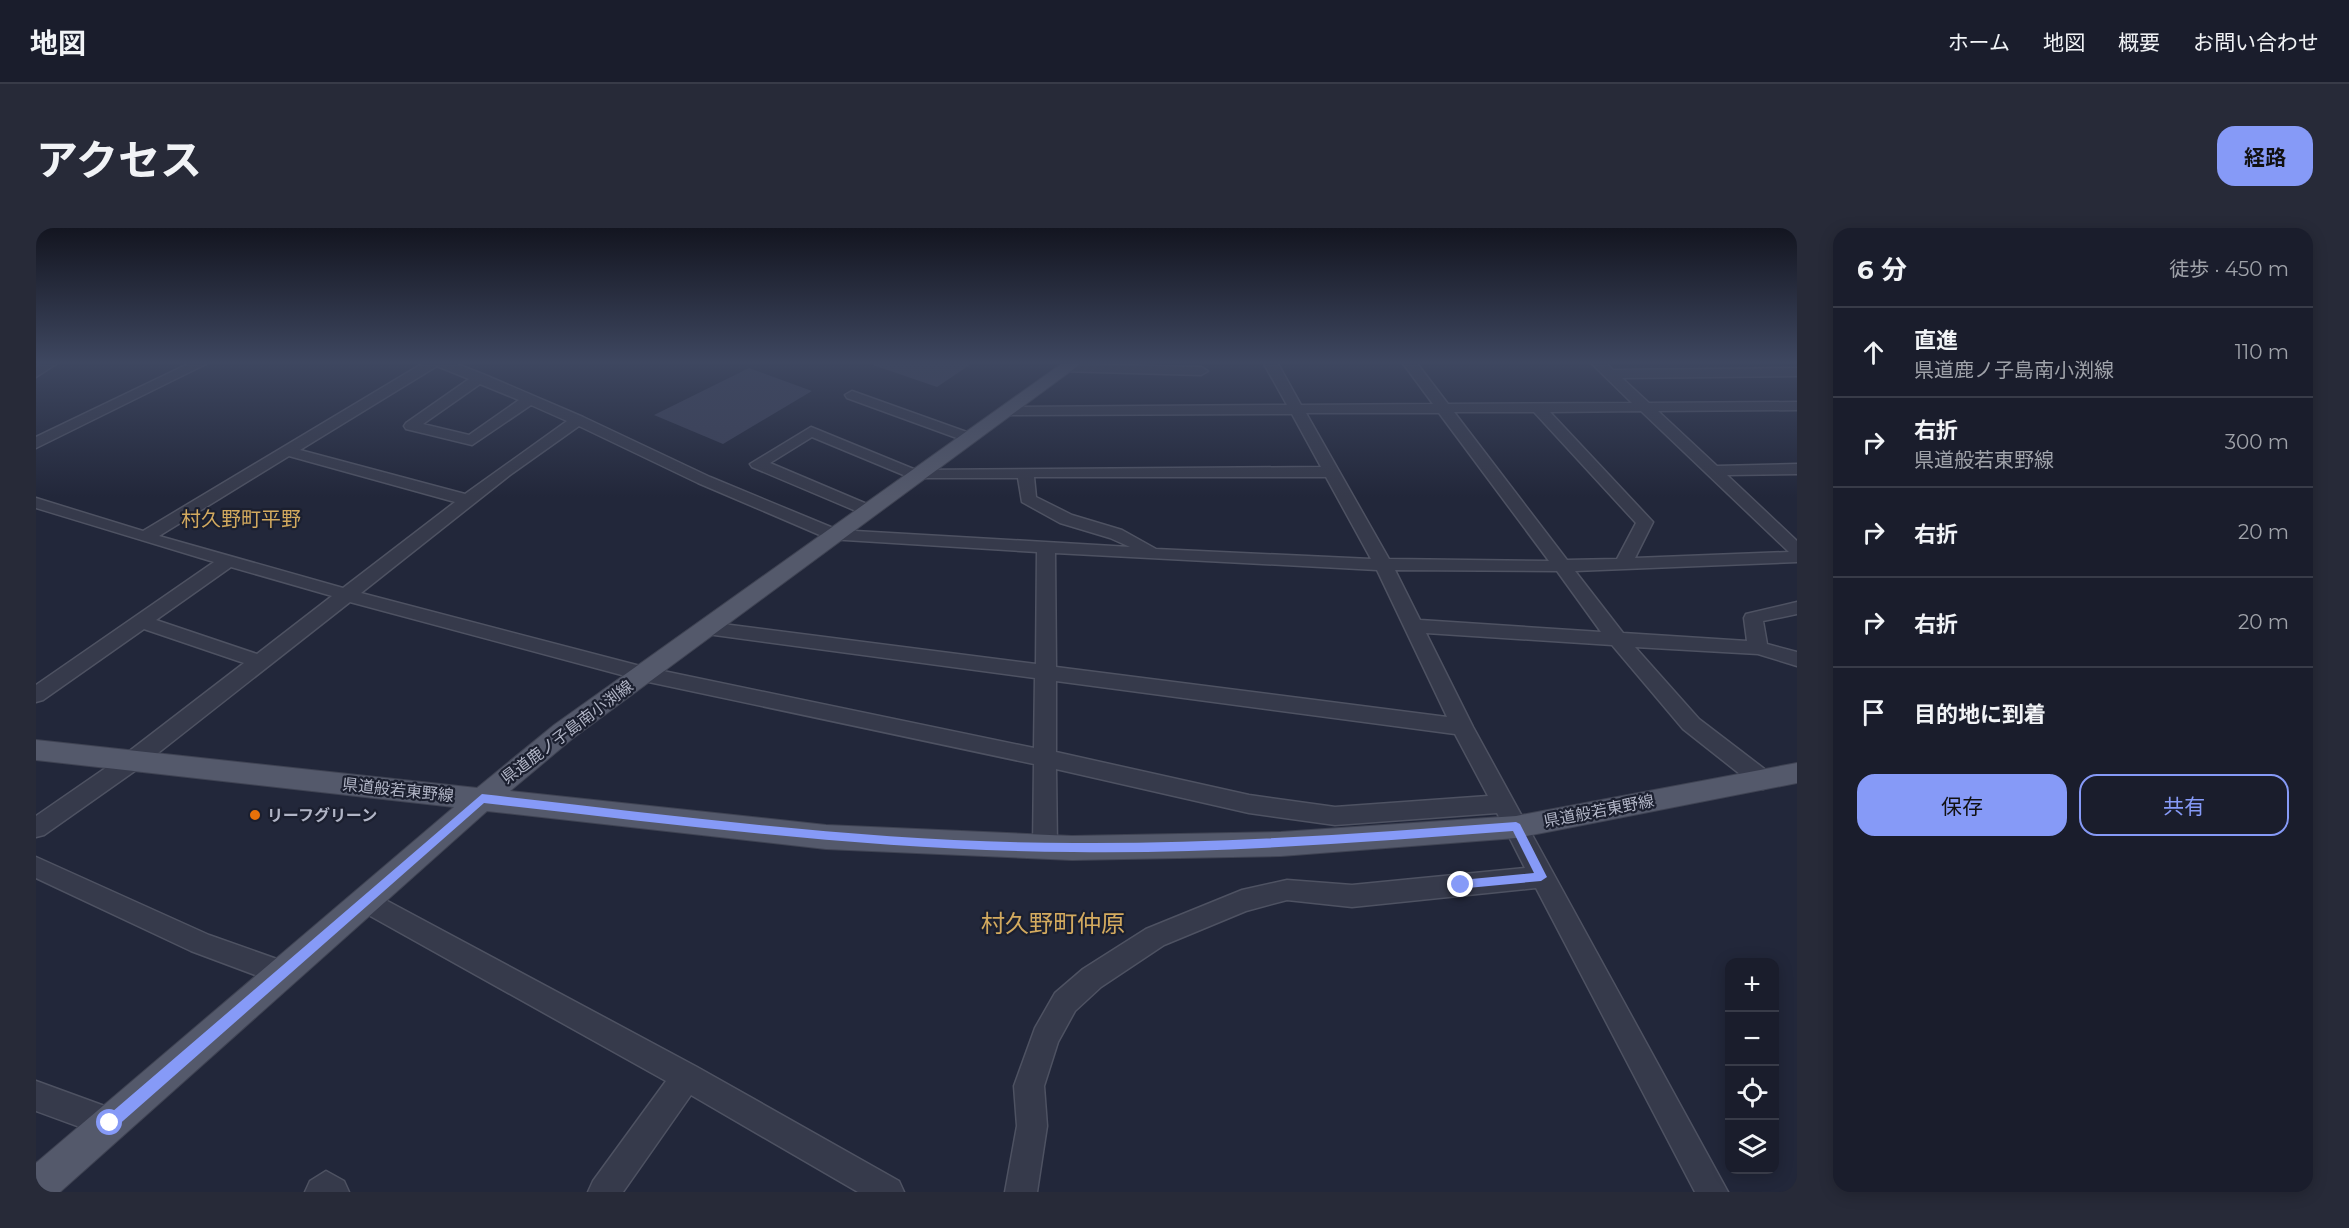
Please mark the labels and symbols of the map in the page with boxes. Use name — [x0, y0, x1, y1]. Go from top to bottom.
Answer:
district label: 村久野町平野 — [181, 507, 301, 531]
street label: 県道鹿ノ子島南小渕線 — [497, 676, 637, 788]
street label: 県道般若東野線 — [341, 775, 455, 805]
street label: 県道般若東野線 — [1542, 791, 1656, 831]
place label: リーフグリーン — [267, 806, 377, 825]
marker: リーフグリーン — [248, 808, 262, 822]
route end — [1447, 871, 1473, 897]
district label: 村久野町仲原 — [981, 909, 1125, 938]
route start — [96, 1109, 122, 1135]

